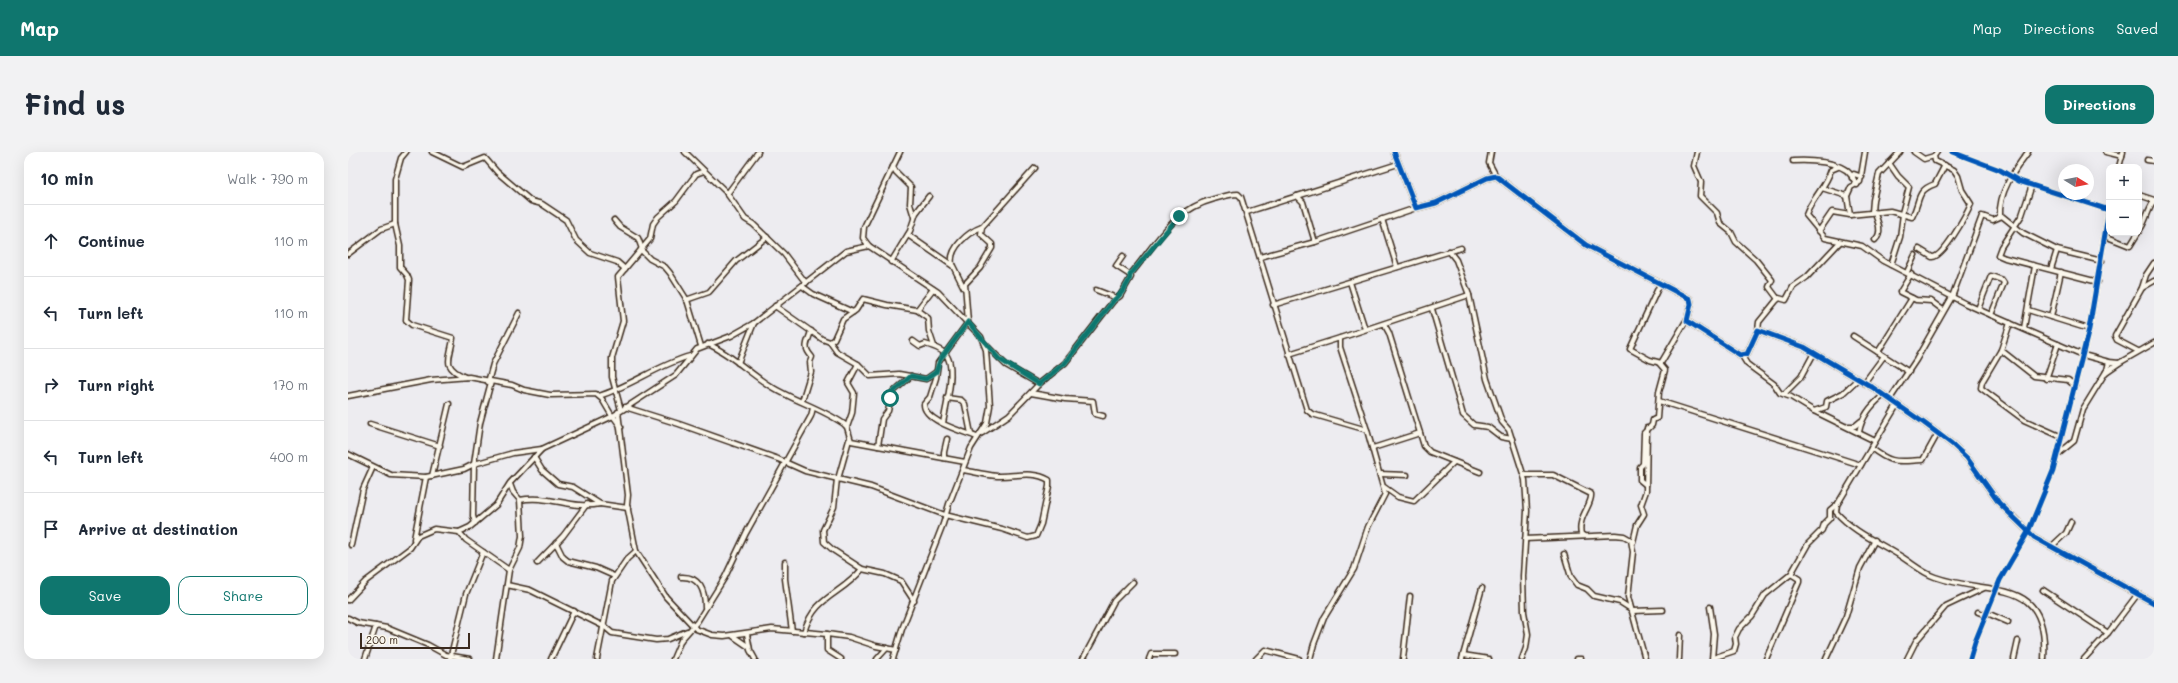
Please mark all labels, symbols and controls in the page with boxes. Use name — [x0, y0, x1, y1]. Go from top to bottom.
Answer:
text: Map — [20, 16, 59, 41]
text: Map — [1973, 19, 2001, 38]
text: Directions — [2023, 19, 2094, 38]
text: Saved — [2116, 19, 2158, 38]
button: Directions — [2045, 85, 2154, 124]
text: Find us — [24, 86, 125, 122]
north arrow — [2058, 164, 2094, 200]
map controls — [2106, 164, 2142, 236]
button: + — [2106, 164, 2142, 200]
text: 10 min — [40, 167, 94, 189]
text: Walk · 790 m — [227, 170, 308, 187]
button: − — [2106, 200, 2142, 236]
route end — [1170, 207, 1188, 225]
icon: ahead — [40, 230, 62, 252]
text: Continue — [78, 231, 145, 251]
text: 110 m — [274, 232, 308, 249]
icon: left — [40, 302, 62, 324]
text: Turn left — [78, 303, 143, 323]
text: 110 m — [274, 304, 308, 321]
icon: right — [40, 374, 62, 396]
text: Turn right — [78, 375, 155, 395]
text: 170 m — [272, 376, 308, 393]
route start — [881, 389, 899, 407]
icon: left — [40, 446, 62, 468]
text: Turn left — [78, 447, 143, 467]
text: 400 m — [270, 448, 308, 465]
icon: arrive — [40, 518, 62, 540]
text: Arrive at destination — [78, 519, 238, 539]
button: Save — [40, 576, 170, 615]
button: Share — [178, 576, 308, 615]
scale bar — [360, 631, 470, 650]
text: 200 m — [366, 632, 398, 647]

